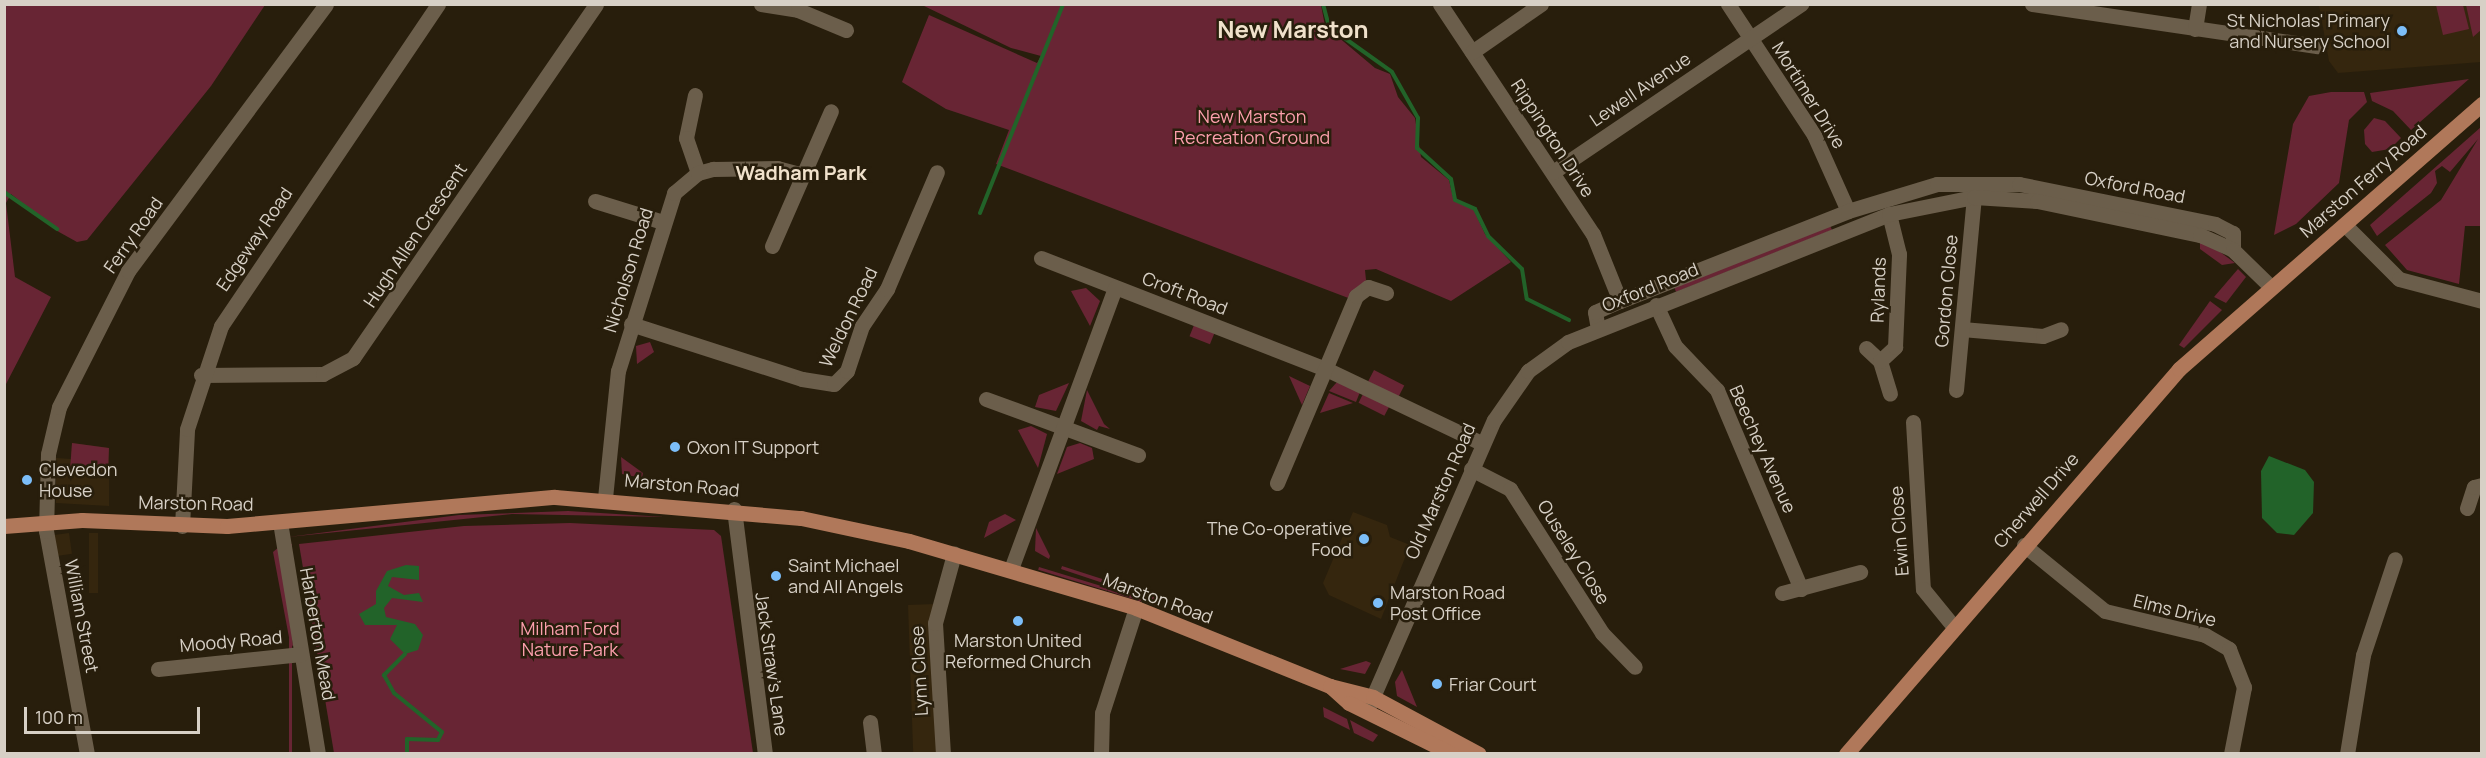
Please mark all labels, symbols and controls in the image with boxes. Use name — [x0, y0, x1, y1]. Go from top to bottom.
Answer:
place label: St Nicholas' Primary and Nursery School — [2227, 10, 2390, 52]
district label: New Marston — [1217, 15, 1369, 43]
marker: St Nicholas' Primary and Nursery School — [2395, 24, 2409, 38]
street label: Mortimer Drive — [1768, 38, 1850, 152]
street label: Lewell Avenue — [1585, 47, 1695, 131]
street label: Rippington Drive — [1507, 75, 1599, 201]
park label: New Marston Recreation Ground — [1174, 106, 1330, 148]
street label: Marston Ferry Road — [2295, 120, 2431, 242]
street label: Hugh Allen Crescent — [359, 159, 471, 311]
district label: Wadham Park — [735, 160, 867, 184]
street label: Oxford Road — [2083, 167, 2187, 207]
street label: Edgeway Road — [211, 183, 297, 295]
street label: Ferry Road — [99, 193, 167, 277]
street label: Nicholson Road — [599, 205, 657, 335]
street label: Gordon Close — [1930, 234, 1962, 348]
street label: Rylands — [1866, 257, 1890, 323]
street label: Oxford Road — [1599, 258, 1701, 316]
street label: Weldon Road — [814, 263, 882, 371]
street label: Croft Road — [1139, 267, 1231, 319]
street label: Beechey Avenue — [1725, 382, 1801, 516]
street label: Old Marston Road — [1400, 420, 1480, 562]
place label: Oxon IT Support — [687, 436, 820, 458]
marker: Oxon IT Support — [668, 440, 682, 454]
street label: Cherwell Drive — [1989, 448, 2083, 552]
place label: Clevedon House — [39, 459, 118, 502]
street label: Marston Road — [624, 469, 740, 501]
marker: Clevedon House — [20, 473, 34, 487]
street label: Ewin Close — [1885, 485, 1913, 577]
street label: Marston Road — [138, 491, 254, 515]
street label: Ouseley Close — [1533, 496, 1615, 608]
place label: The Co-operative Food — [1207, 518, 1352, 560]
marker: The Co-operative Food — [1357, 532, 1371, 546]
place label: Saint Michael and All Angels — [788, 555, 903, 598]
street label: William Street — [60, 557, 104, 675]
street label: Harberton Mead — [296, 566, 340, 702]
street label: Marston Road — [1100, 568, 1216, 628]
marker: Saint Michael and All Angels — [769, 569, 783, 583]
place label: Marston Road Post Office — [1390, 582, 1505, 624]
street label: Elms Drive — [2131, 589, 2219, 631]
street label: Jack Straw's Lane — [751, 591, 793, 737]
marker: Marston Road Post Office — [1371, 596, 1385, 610]
marker: Marston United Reformed Church — [1011, 614, 1025, 628]
park label: Milham Ford Nature Park — [520, 618, 620, 660]
street label: Lynn Close — [906, 625, 932, 717]
street label: Moody Road — [179, 626, 283, 656]
place label: Marston United Reformed Church — [945, 630, 1091, 672]
place label: Friar Court — [1449, 673, 1537, 695]
marker: Friar Court — [1430, 677, 1444, 691]
scale bar — [27, 695, 202, 733]
text: 100 m — [35, 705, 83, 729]

